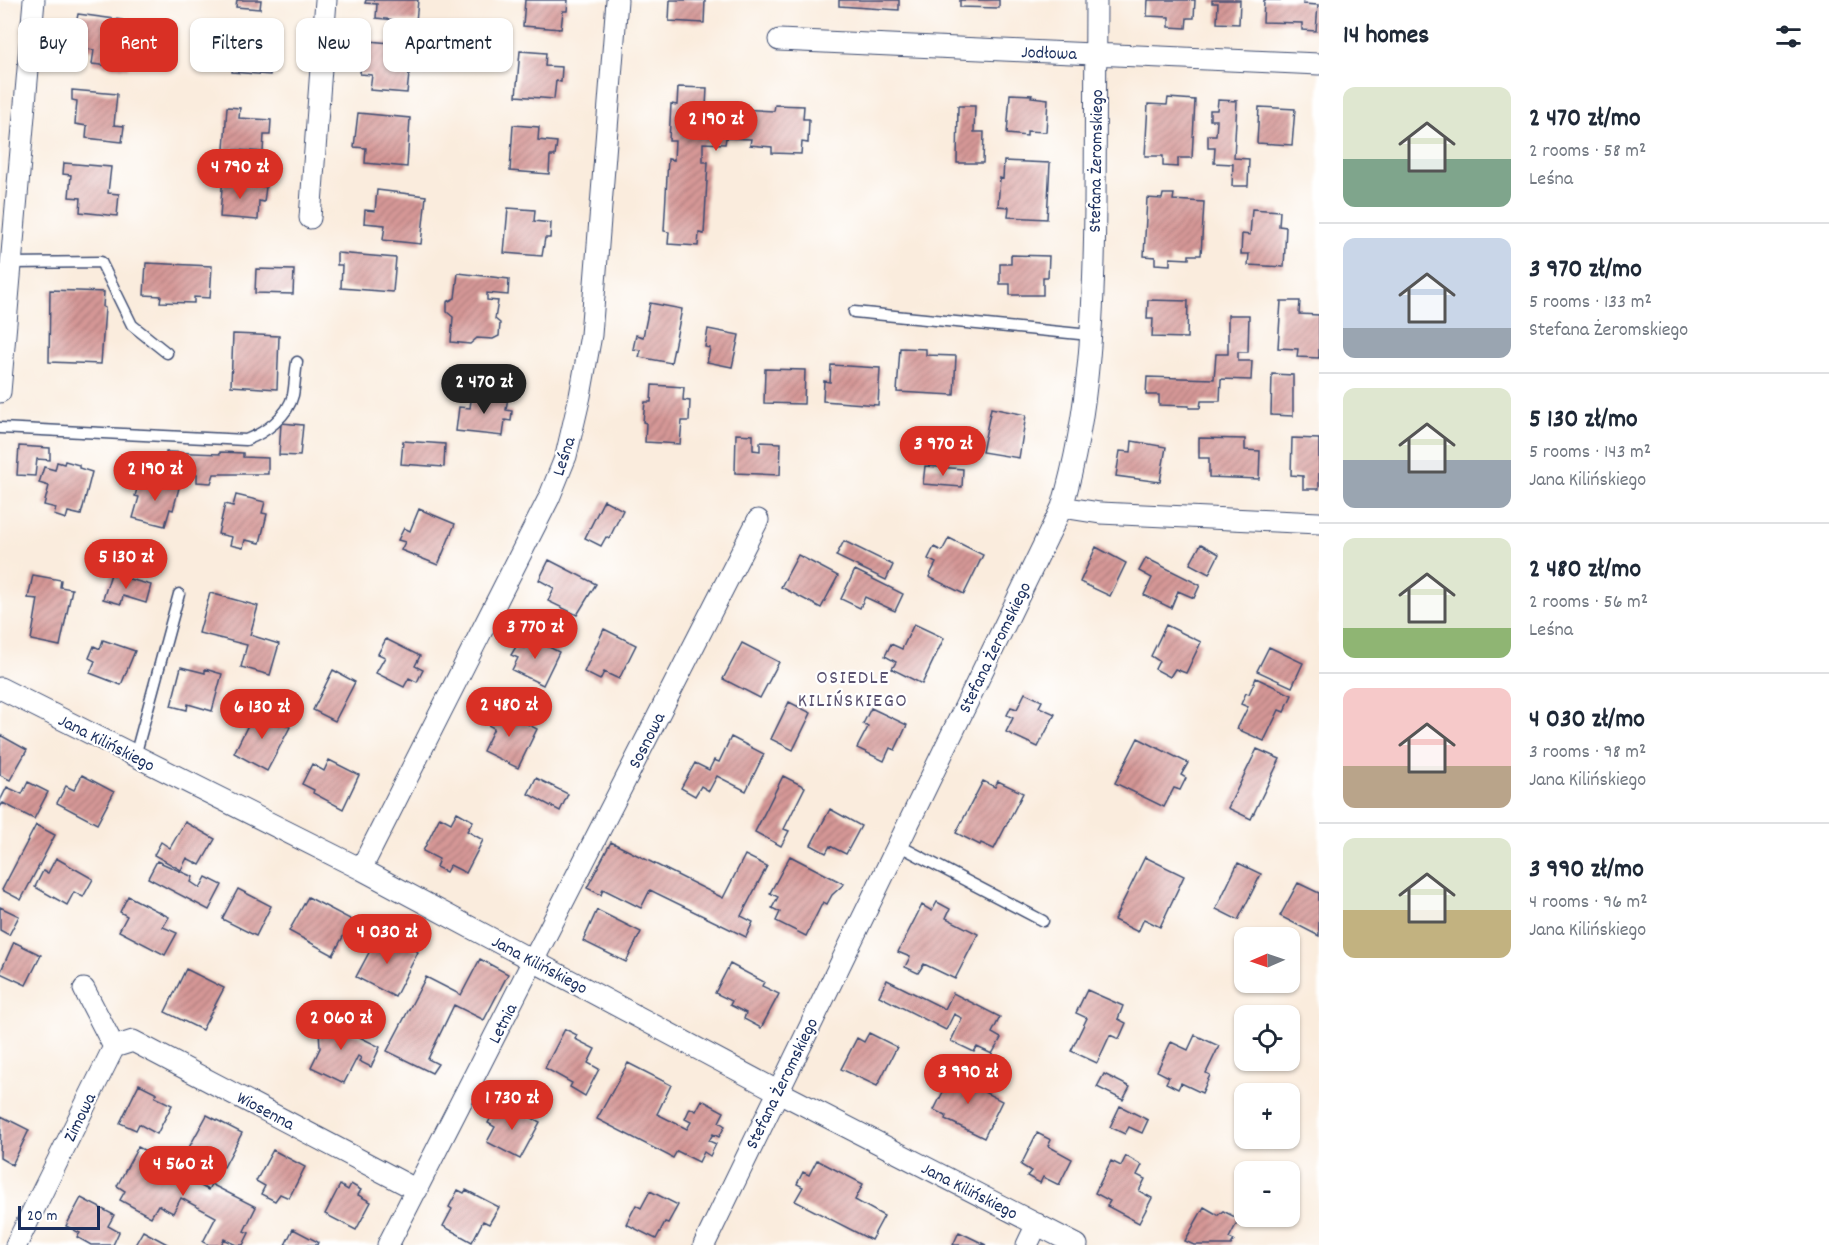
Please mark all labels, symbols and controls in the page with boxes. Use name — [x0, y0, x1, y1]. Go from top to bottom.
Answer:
chip: Buy — [18, 18, 88, 72]
chip: Rent — [100, 18, 178, 72]
chip: Filters — [190, 18, 284, 72]
chip: New — [296, 18, 371, 72]
chip: Apartment — [383, 18, 513, 72]
text: 14 homes — [1343, 18, 1429, 55]
icon: filters — [1772, 20, 1805, 53]
street label: Jodłowa — [1021, 41, 1078, 68]
street label: Stefana Żeromskiego — [1084, 89, 1111, 233]
pin: 2 190 zł — [654, 101, 778, 152]
text: 2 470 zł/mo — [1529, 101, 1641, 138]
text: 2 190 zł — [689, 106, 744, 134]
icon: home — [1391, 111, 1463, 183]
text: 2 rooms · 58 m² — [1529, 138, 1646, 166]
pin: 4 790 zł — [178, 149, 302, 200]
text: 4 790 zł — [211, 154, 269, 182]
text: Leśna — [1529, 166, 1573, 194]
text: 3 970 zł/mo — [1529, 252, 1642, 289]
icon: home — [1391, 262, 1463, 334]
text: 5 rooms · 133 m² — [1529, 289, 1652, 317]
text: Stefana Żeromskiego — [1529, 317, 1688, 345]
pin: 2 470 zł — [422, 364, 546, 415]
text: 2 470 zł — [455, 369, 513, 397]
text: 5 130 zł/mo — [1529, 402, 1638, 439]
icon: home — [1391, 412, 1463, 484]
pin: 3 970 zł — [881, 426, 1005, 477]
text: 3 970 zł — [914, 431, 972, 459]
street label: Leśna — [547, 433, 584, 480]
text: 5 rooms · 143 m² — [1529, 439, 1651, 467]
pin: 2 190 zł — [93, 451, 217, 502]
text: 2 190 zł — [128, 456, 183, 484]
text: Jana Kilińskiego — [1529, 467, 1646, 495]
pin: 5 130 zł — [64, 539, 188, 590]
text: 5 130 zł — [98, 544, 154, 572]
text: 2 480 zł/mo — [1529, 552, 1641, 589]
icon: home — [1391, 562, 1463, 634]
street label: Stefana Żeromskiego — [954, 578, 1039, 718]
text: 2 rooms · 56 m² — [1529, 589, 1648, 617]
pin: 3 770 zł — [473, 609, 597, 660]
text: 3 770 zł — [507, 614, 563, 642]
text: Leśna — [1529, 617, 1573, 645]
district label: OSIEDLE KILIŃSKIEGO — [798, 665, 908, 716]
pin: 2 480 zł — [447, 687, 571, 738]
pin: 6 130 zł — [200, 689, 324, 740]
text: 2 480 zł — [480, 692, 538, 720]
text: 6 130 zł — [234, 694, 290, 722]
text: 4 030 zł/mo — [1529, 702, 1645, 739]
street label: Sosnowa — [623, 708, 673, 773]
street label: Jana Kilińskiego — [53, 709, 159, 779]
icon: home — [1391, 712, 1463, 784]
text: 3 rooms · 98 m² — [1529, 739, 1646, 767]
text: Jana Kilińskiego — [1529, 767, 1646, 795]
text: 3 990 zł/mo — [1529, 852, 1644, 889]
icon: home — [1391, 862, 1463, 934]
text: 4 rooms · 96 m² — [1529, 889, 1648, 917]
pin: 4 030 zł — [325, 914, 449, 965]
text: Jana Kilińskiego — [1529, 917, 1646, 945]
text: 4 030 zł — [357, 919, 417, 947]
north arrow — [1234, 927, 1300, 993]
map controls — [1234, 927, 1300, 1227]
street label: Jana Kilińskiego — [486, 930, 591, 1002]
street label: Letnia — [484, 999, 525, 1049]
pin: 2 060 zł — [279, 1000, 403, 1051]
text: 2 060 zł — [310, 1005, 372, 1033]
button: locate — [1234, 1005, 1300, 1071]
street label: Stefana Żeromskiego — [741, 1014, 826, 1154]
pin: 3 990 zł — [906, 1054, 1030, 1105]
text: 3 990 zł — [938, 1059, 998, 1087]
pin: 1 730 zł — [450, 1080, 574, 1131]
button: + — [1234, 1083, 1300, 1149]
text: 1 730 zł — [485, 1085, 539, 1113]
street label: Wiosenna — [231, 1087, 299, 1138]
street label: Zimowa — [59, 1089, 104, 1147]
pin: 4 560 zł — [121, 1146, 245, 1197]
text: 4 560 zł — [153, 1151, 213, 1179]
street label: Jana Kilińskiego — [916, 1157, 1022, 1227]
button: − — [1234, 1161, 1300, 1227]
scale bar — [18, 1203, 100, 1230]
text: 20 m — [27, 1205, 57, 1228]

